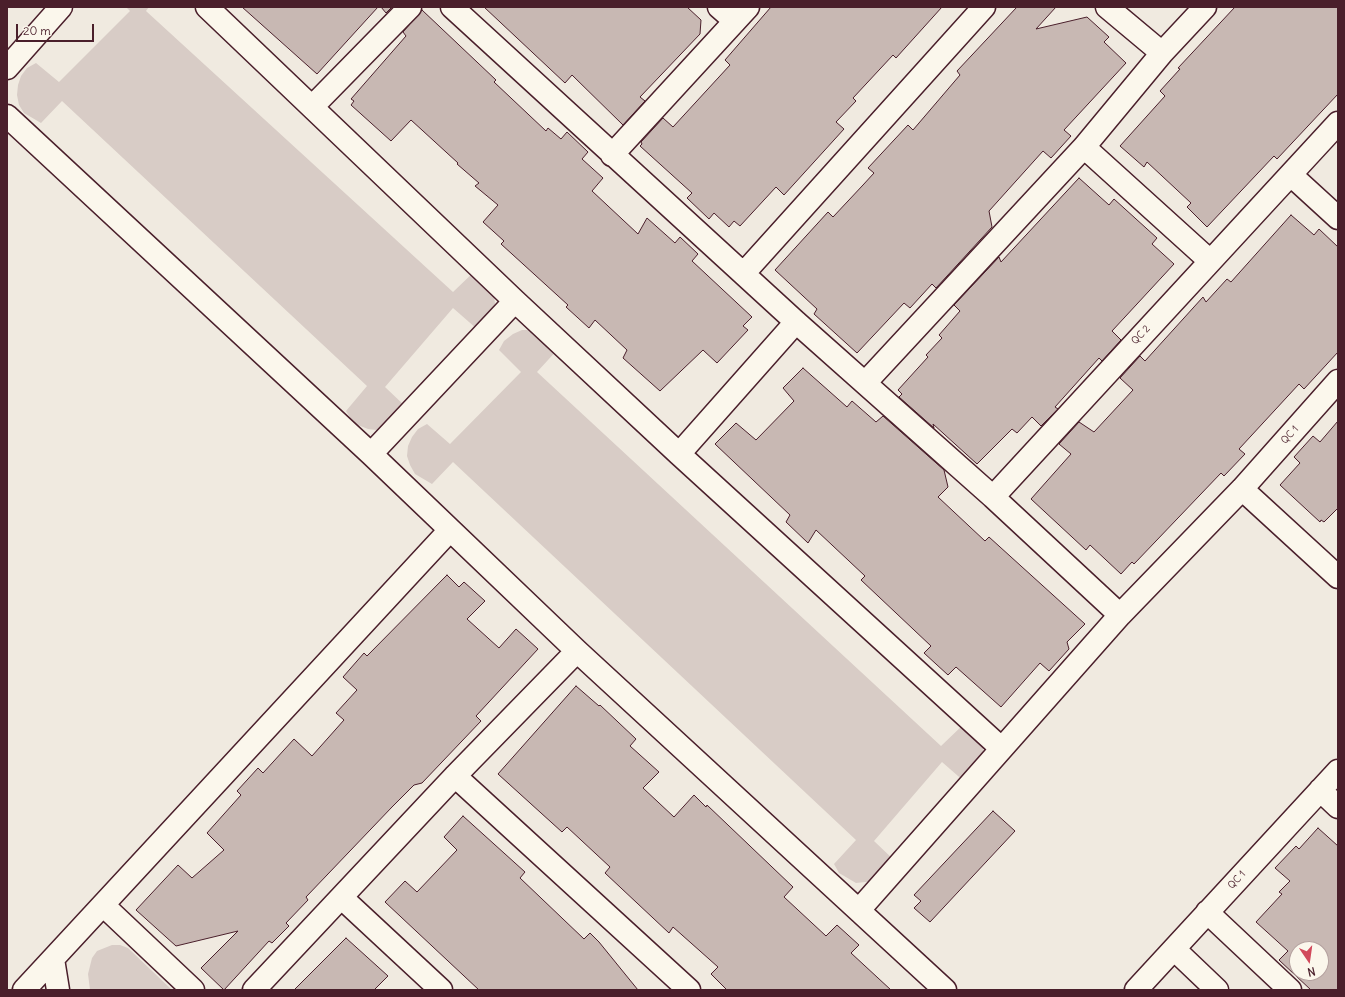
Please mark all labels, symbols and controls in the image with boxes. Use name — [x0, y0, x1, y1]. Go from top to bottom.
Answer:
scale bar — [18, 16, 96, 42]
text: 20 m — [23, 23, 51, 38]
street label: QC 2 — [1129, 323, 1153, 347]
street label: QC 1 — [1279, 423, 1301, 447]
street label: QC 1 — [1226, 868, 1248, 892]
north arrow — [1289, 941, 1329, 981]
text: N — [1306, 964, 1317, 979]

